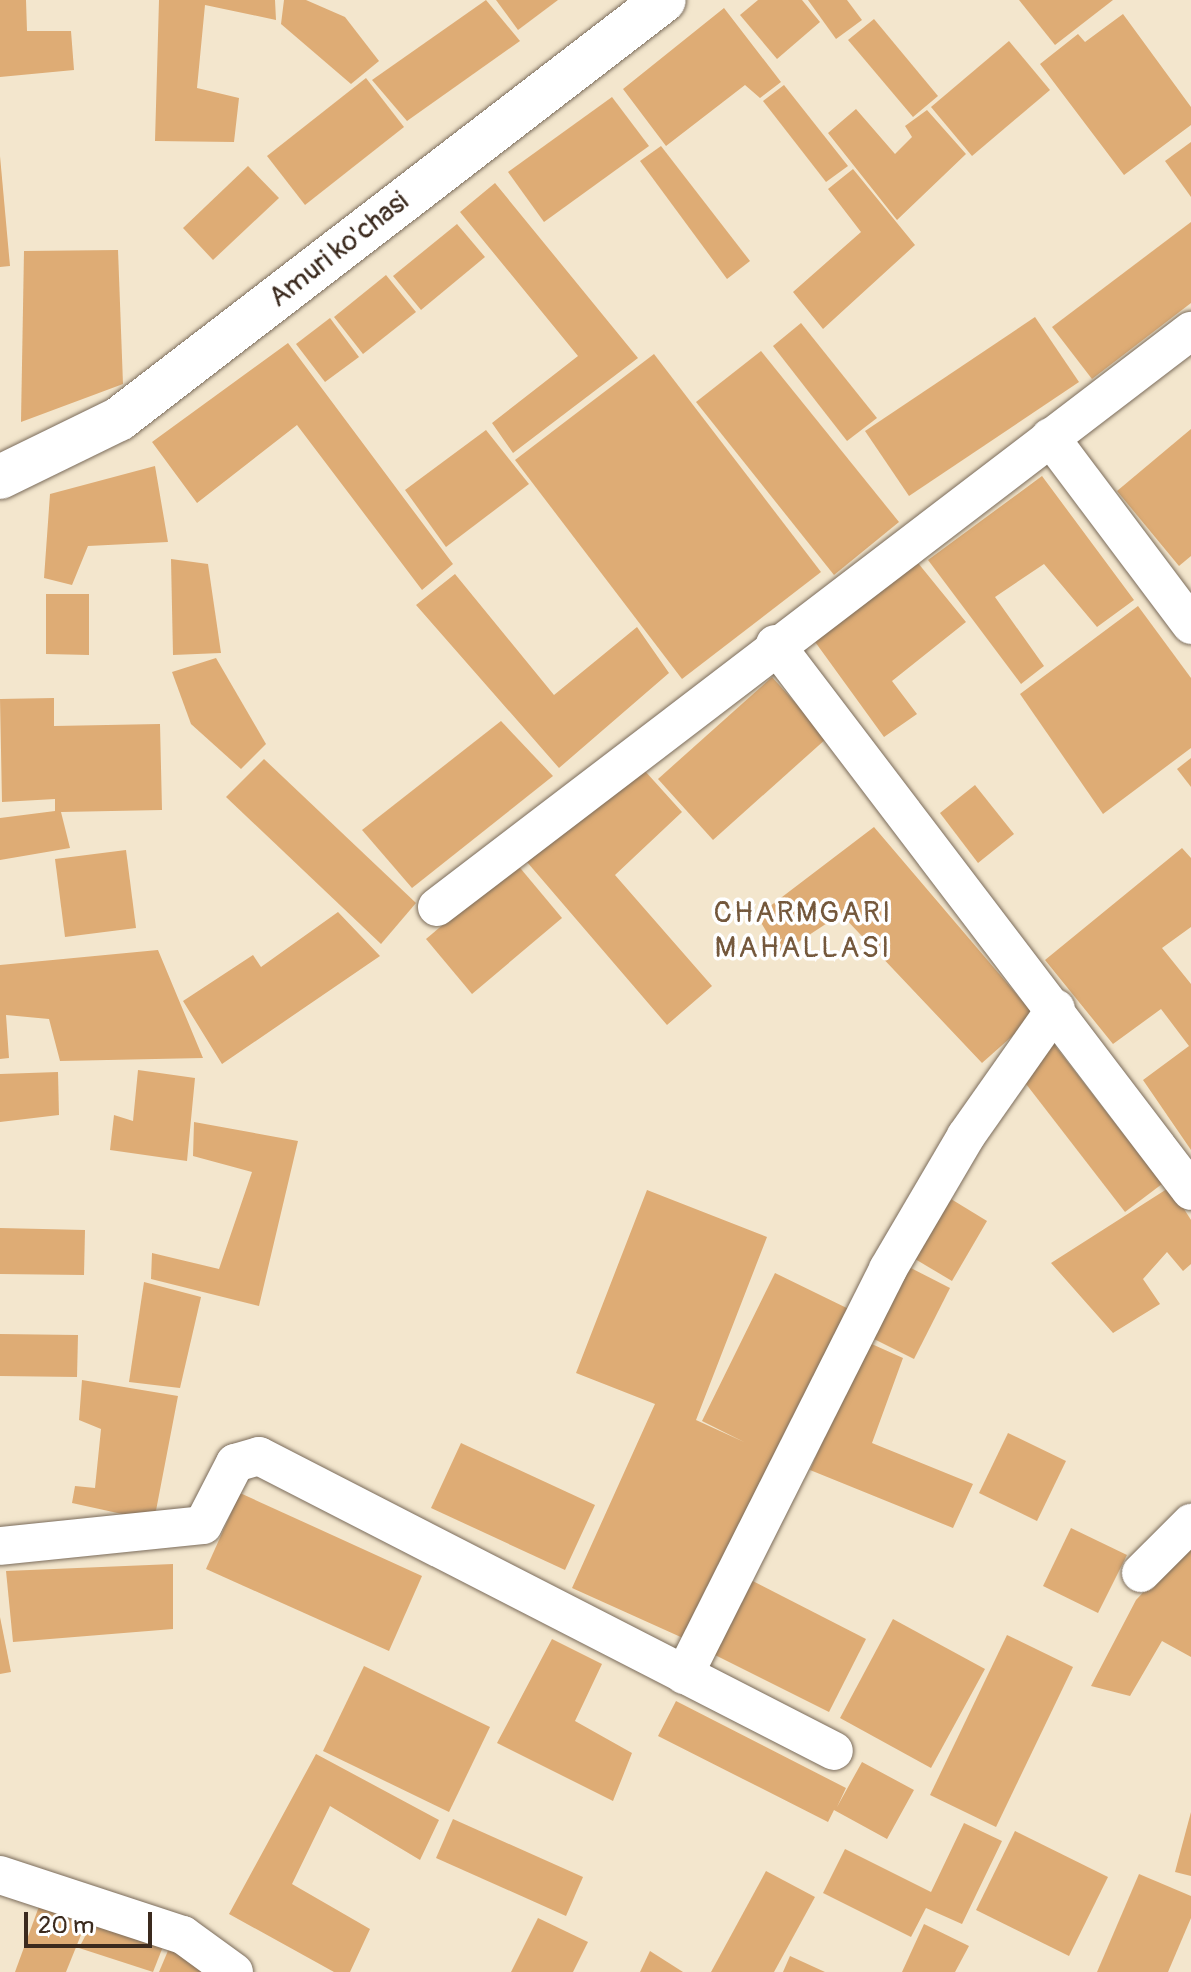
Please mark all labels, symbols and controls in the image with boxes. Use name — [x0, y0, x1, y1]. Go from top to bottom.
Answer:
street label: Amuri ko'chasi — [263, 185, 415, 315]
district label: CHARMGARI MAHALLASI — [713, 895, 893, 966]
scale bar — [28, 1896, 156, 1946]
text: 20 m — [38, 1911, 94, 1940]

